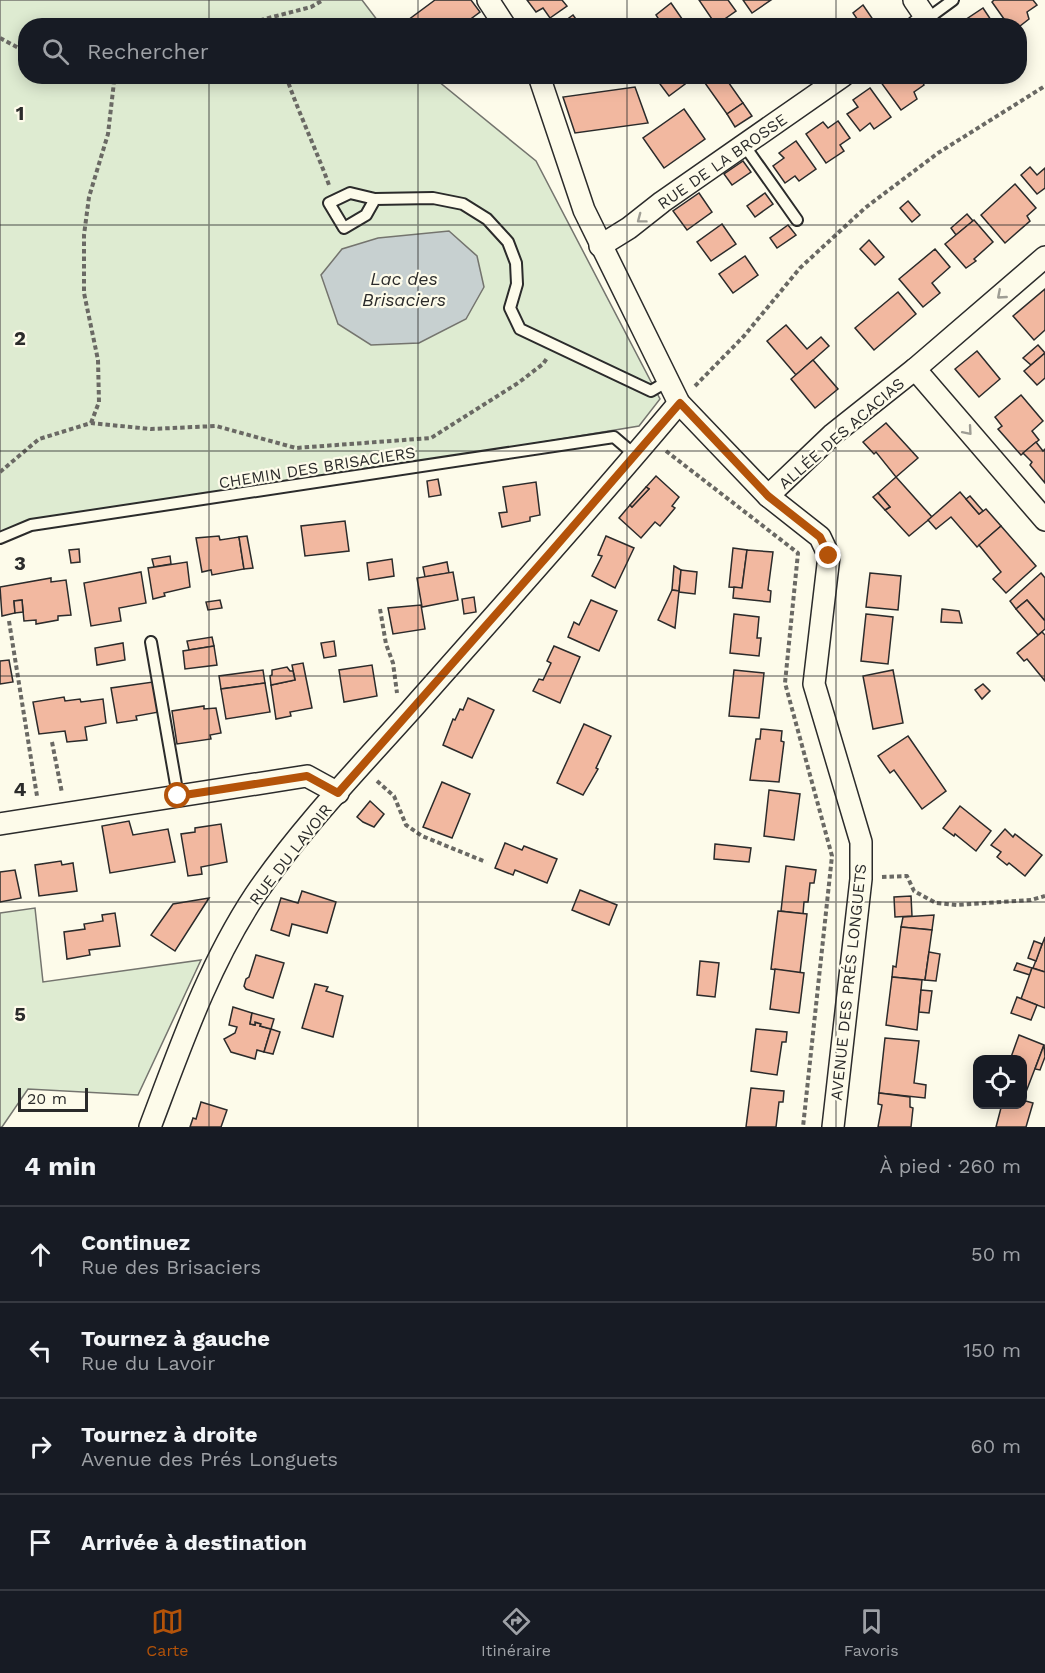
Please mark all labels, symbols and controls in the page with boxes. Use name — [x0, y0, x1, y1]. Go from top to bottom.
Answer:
search box — [18, 18, 1027, 84]
icon: search — [39, 35, 72, 68]
text: Rechercher — [87, 39, 209, 64]
text: 1 — [16, 101, 24, 125]
street label: RUE DE LA BROSSE — [654, 110, 791, 213]
one-way arrow — [637, 212, 648, 223]
water label: Lac des Brisaciers — [362, 268, 446, 310]
one-way arrow — [997, 288, 1008, 299]
text: 2 — [14, 326, 26, 350]
street label: ALLÉE DES ACACIAS — [775, 374, 908, 493]
one-way arrow — [961, 424, 972, 435]
street label: CHEMIN DES BRISACIERS — [217, 443, 417, 492]
route end — [815, 542, 841, 568]
text: 3 — [14, 551, 26, 575]
text: 4 — [14, 777, 27, 801]
route start — [164, 782, 190, 808]
street label: RUE DU LAVOIR — [245, 800, 336, 908]
street label: AVENUE DES PRÉS LONGUETS — [827, 863, 870, 1101]
text: 5 — [14, 1002, 26, 1026]
map controls — [973, 1055, 1027, 1109]
button: locate — [973, 1055, 1027, 1109]
scale bar — [18, 1085, 88, 1112]
text: 20 m — [27, 1089, 67, 1108]
text: 4 min — [24, 1151, 96, 1181]
text: À pied · 260 m — [880, 1154, 1021, 1178]
text: Continuez — [81, 1230, 190, 1255]
icon: ahead — [24, 1238, 57, 1271]
text: 50 m — [971, 1242, 1021, 1266]
text: Rue des Brisaciers — [81, 1255, 261, 1279]
text: Tournez à gauche — [81, 1326, 270, 1351]
icon: left — [24, 1334, 57, 1367]
text: 150 m — [963, 1338, 1021, 1362]
text: Rue du Lavoir — [81, 1351, 215, 1375]
text: Tournez à droite — [81, 1422, 258, 1447]
icon: right — [24, 1430, 57, 1463]
text: 60 m — [971, 1434, 1021, 1458]
text: Avenue des Prés Longuets — [81, 1447, 338, 1471]
icon: arrive — [24, 1526, 57, 1559]
text: Arrivée à destination — [81, 1530, 307, 1555]
tab: Carte — [146, 1605, 188, 1660]
tab: Itinéraire — [481, 1605, 551, 1660]
tab: Favoris — [844, 1605, 899, 1660]

